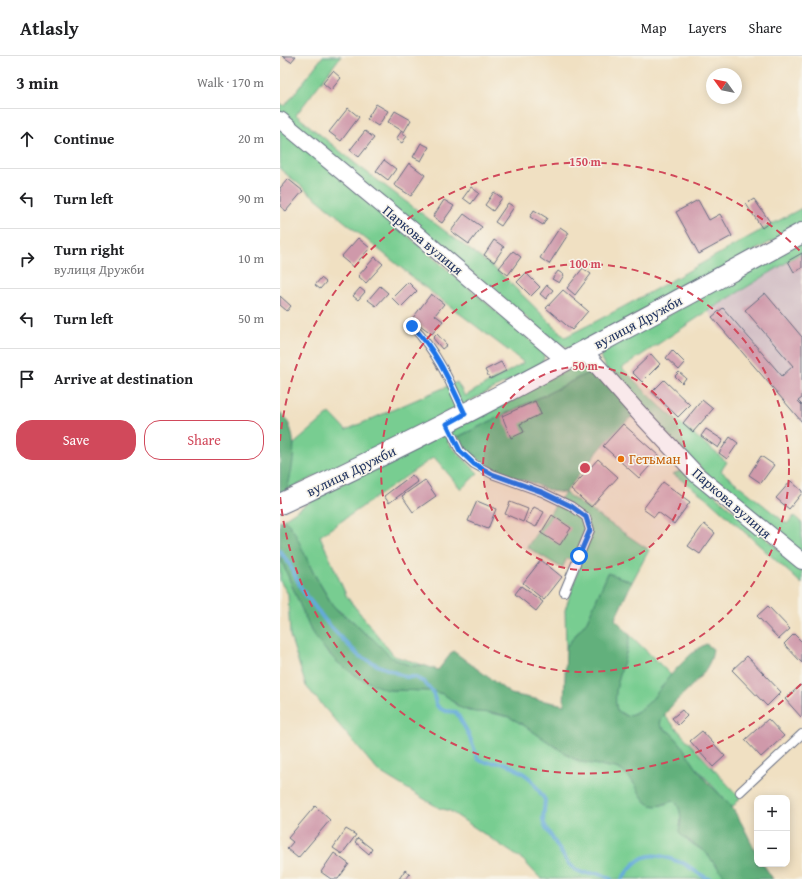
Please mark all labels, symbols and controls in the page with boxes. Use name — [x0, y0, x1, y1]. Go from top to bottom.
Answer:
text: Atlasly — [20, 14, 79, 42]
text: Map — [641, 18, 667, 38]
text: Layers — [689, 18, 727, 38]
text: Share — [749, 18, 782, 38]
north arrow — [706, 68, 742, 104]
text: 3 min — [16, 70, 58, 95]
text: Walk · 170 m — [197, 73, 264, 92]
icon: ahead — [16, 128, 38, 150]
text: Continue — [54, 128, 115, 149]
text: 20 m — [238, 129, 264, 148]
text: 150 m — [569, 153, 602, 170]
icon: left — [16, 188, 38, 210]
text: Turn left — [54, 188, 113, 209]
text: 90 m — [238, 189, 264, 208]
street label: Паркова вулиця — [379, 200, 467, 280]
text: Turn right — [54, 239, 125, 260]
icon: right — [16, 248, 38, 270]
text: 10 m — [238, 249, 264, 268]
text: 100 m — [569, 255, 602, 272]
text: вулиця Дружби — [54, 260, 145, 279]
street label: вулиця Дружби — [590, 290, 686, 354]
icon: left — [16, 308, 38, 330]
text: Turn left — [54, 308, 113, 329]
text: 50 m — [238, 309, 264, 328]
route end — [403, 317, 421, 335]
text: 50 m — [572, 357, 598, 374]
icon: arrive — [16, 368, 38, 390]
text: Arrive at destination — [54, 368, 193, 389]
button: Save — [16, 420, 136, 460]
button: Share — [144, 420, 264, 460]
street label: вулиця Дружби — [303, 441, 399, 501]
place label: Гетьман — [629, 449, 681, 469]
marker: Гетьман — [616, 454, 626, 464]
centre of rings — [578, 461, 592, 475]
street label: Паркова вулиця — [688, 463, 776, 543]
route start — [570, 547, 588, 565]
map controls — [754, 795, 790, 867]
button: + — [754, 795, 790, 831]
button: − — [754, 831, 790, 867]

